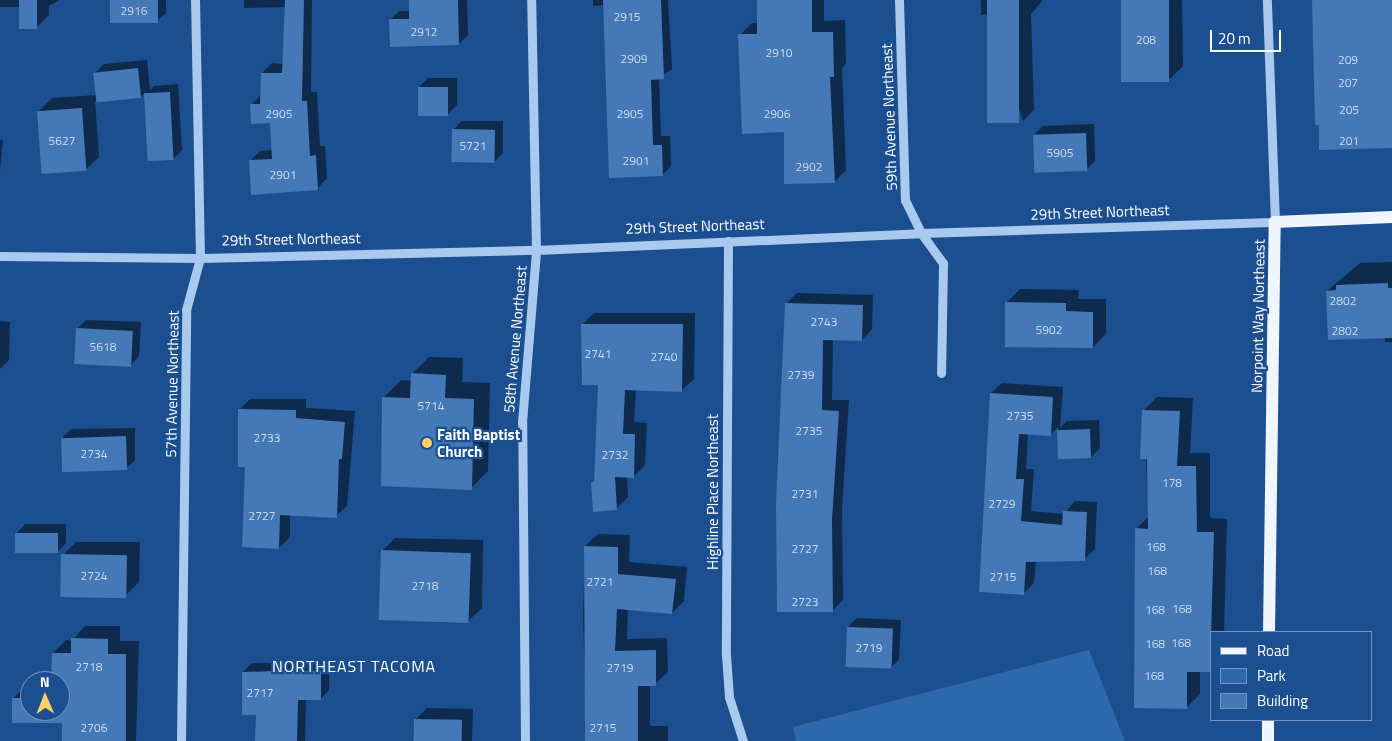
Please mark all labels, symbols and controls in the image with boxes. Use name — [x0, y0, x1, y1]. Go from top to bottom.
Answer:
house number: 2916 — [121, 4, 147, 18]
house number: 2915 — [614, 10, 640, 24]
scale bar — [1212, 20, 1283, 52]
house number: 2912 — [411, 25, 437, 39]
text: 20 m — [1218, 27, 1251, 50]
house number: 208 — [1136, 33, 1156, 47]
street label: 59th Avenue Northeast — [877, 43, 901, 191]
house number: 2910 — [766, 46, 792, 60]
house number: 2909 — [621, 52, 647, 66]
house number: 209 — [1338, 53, 1358, 67]
house number: 207 — [1338, 76, 1358, 90]
house number: 205 — [1339, 103, 1359, 117]
house number: 2905 — [266, 107, 292, 121]
house number: 2905 — [617, 107, 643, 121]
house number: 2906 — [764, 107, 790, 121]
house number: 5627 — [49, 134, 75, 148]
house number: 201 — [1339, 134, 1359, 148]
house number: 5721 — [460, 139, 486, 153]
house number: 5905 — [1047, 146, 1073, 160]
house number: 2901 — [623, 154, 649, 168]
house number: 2902 — [796, 160, 822, 174]
house number: 2901 — [270, 168, 296, 182]
street label: 29th Street Northeast — [1030, 201, 1170, 223]
street label: 29th Street Northeast — [625, 215, 765, 237]
street label: 29th Street Northeast — [221, 229, 361, 249]
street label: Norpoint Way Northeast — [1248, 239, 1268, 393]
street label: 58th Avenue Northeast — [500, 265, 530, 413]
house number: 2802 — [1330, 294, 1356, 308]
street label: 57th Avenue Northeast — [162, 310, 182, 458]
house number: 2743 — [811, 315, 837, 329]
house number: 5902 — [1036, 323, 1062, 337]
house number: 2802 — [1332, 324, 1358, 338]
house number: 5618 — [90, 340, 116, 354]
house number: 2741 — [585, 347, 611, 361]
house number: 2740 — [651, 350, 677, 364]
house number: 2739 — [788, 368, 814, 382]
house number: 5714 — [418, 399, 444, 413]
house number: 2735 — [1007, 409, 1033, 423]
street label: Highline Place Northeast — [704, 414, 722, 570]
house number: 2735 — [796, 424, 822, 438]
place label: Faith Baptist Church — [437, 425, 520, 460]
house number: 2733 — [254, 431, 280, 445]
marker: Faith Baptist Church — [421, 437, 433, 449]
house number: 2734 — [81, 447, 107, 461]
house number: 2732 — [602, 448, 628, 462]
house number: 178 — [1162, 476, 1182, 490]
house number: 2731 — [792, 487, 818, 501]
house number: 2729 — [989, 497, 1015, 511]
house number: 2727 — [249, 509, 275, 523]
house number: 168 — [1146, 540, 1166, 554]
house number: 2727 — [792, 542, 818, 556]
house number: 168 — [1147, 564, 1167, 578]
house number: 2724 — [81, 569, 107, 583]
house number: 2715 — [990, 570, 1016, 584]
house number: 2721 — [587, 575, 613, 589]
house number: 2718 — [412, 579, 438, 593]
house number: 2723 — [792, 595, 818, 609]
house number: 168 — [1172, 602, 1192, 616]
house number: 168 — [1145, 603, 1165, 617]
legend — [1210, 631, 1372, 721]
house number: 168 — [1171, 636, 1191, 650]
house number: 168 — [1145, 637, 1165, 651]
text: Road — [1257, 639, 1289, 662]
house number: 2719 — [856, 641, 882, 655]
district label: NORTHEAST TACOMA — [270, 656, 438, 676]
house number: 2718 — [76, 660, 102, 674]
house number: 2719 — [607, 661, 633, 675]
text: Park — [1257, 664, 1286, 687]
house number: 168 — [1144, 669, 1164, 683]
north arrow — [20, 671, 70, 721]
text: N — [40, 671, 50, 692]
house number: 2717 — [247, 686, 273, 700]
text: Building — [1257, 689, 1308, 712]
house number: 2706 — [81, 721, 107, 735]
house number: 2715 — [590, 721, 616, 735]

